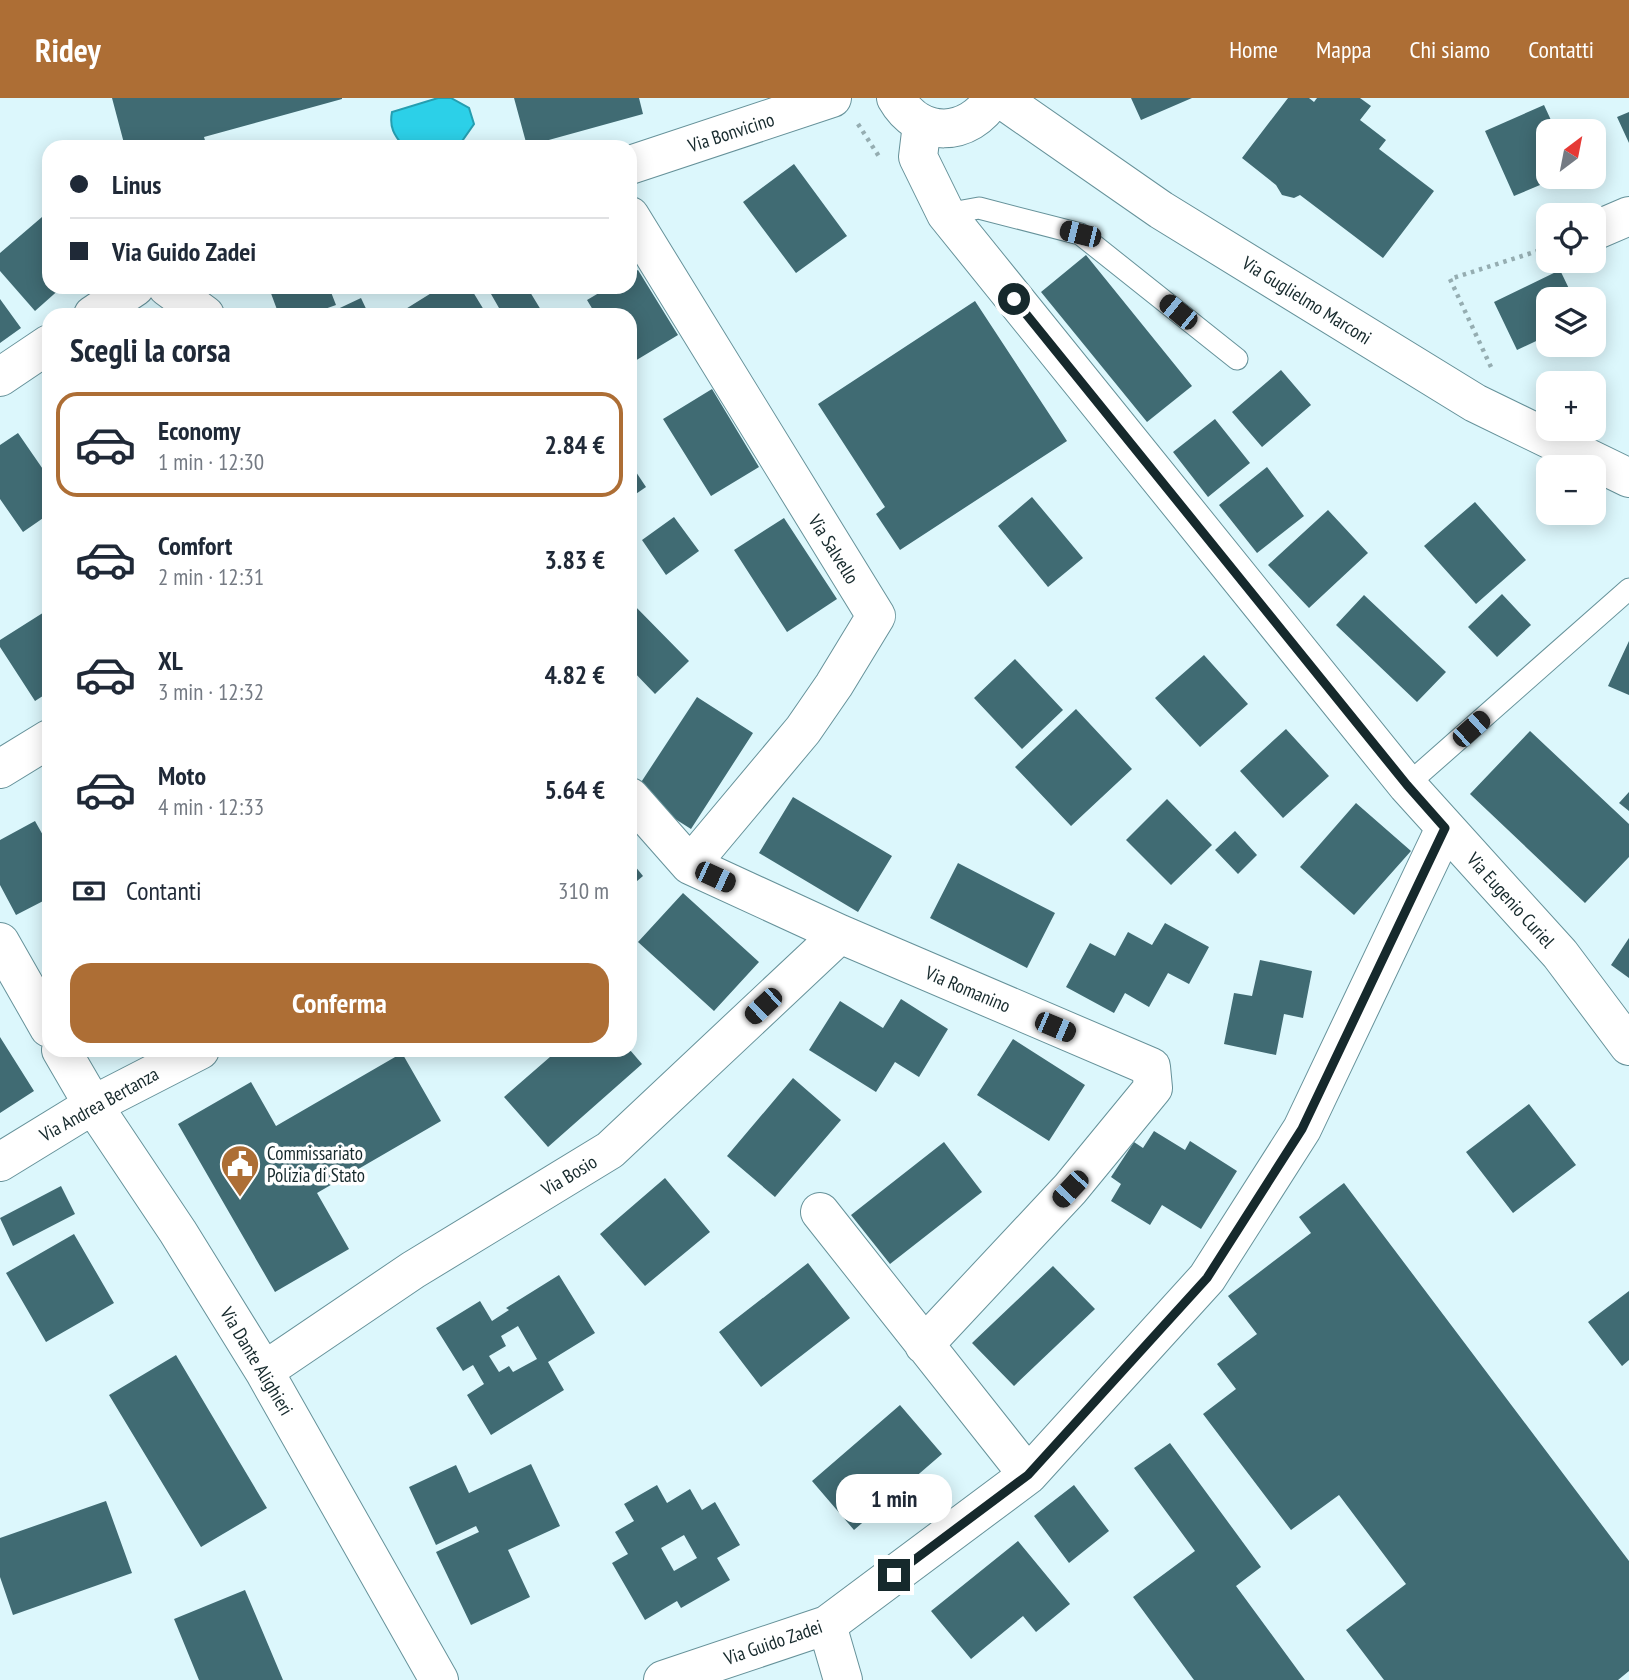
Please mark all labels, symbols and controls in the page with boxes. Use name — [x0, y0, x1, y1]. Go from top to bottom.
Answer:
text: Ridey — [35, 28, 101, 71]
text: Home — [1229, 34, 1278, 65]
text: Mappa — [1316, 34, 1371, 65]
text: Chi siamo — [1409, 34, 1490, 65]
text: Contatti — [1528, 34, 1594, 65]
street label: Via Bonvicino — [684, 107, 777, 157]
north arrow — [1536, 119, 1606, 189]
map controls — [1536, 119, 1606, 525]
text: Linus — [112, 168, 161, 201]
button: locate — [1536, 203, 1606, 273]
car — [1058, 219, 1103, 249]
text: Via Guido Zadei — [112, 235, 256, 268]
street label: Via Guglielmo Marconi — [1237, 250, 1376, 349]
route start — [998, 283, 1030, 315]
button: layers — [1536, 287, 1606, 357]
car — [1156, 291, 1201, 333]
text: Scegli la corsa — [70, 329, 231, 371]
button: + — [1536, 371, 1606, 441]
icon: car — [74, 413, 137, 476]
text: Economy — [158, 414, 240, 447]
text: 2.84 € — [544, 428, 605, 461]
text: 1 min · 12:30 — [158, 447, 264, 476]
button: − — [1536, 455, 1606, 525]
street label: Via Salvello — [803, 509, 865, 588]
icon: car — [74, 528, 137, 591]
text: Comfort — [158, 529, 232, 562]
text: 3.83 € — [544, 543, 605, 576]
text: 2 min · 12:31 — [158, 562, 264, 591]
icon: car — [74, 643, 137, 706]
text: XL — [158, 644, 183, 677]
text: 4.82 € — [544, 658, 605, 691]
text: 3 min · 12:32 — [158, 677, 264, 706]
car — [1449, 707, 1494, 751]
icon: car — [74, 758, 137, 821]
text: Moto — [158, 759, 206, 792]
text: 5.64 € — [544, 773, 605, 806]
text: 4 min · 12:33 — [158, 792, 264, 821]
street label: Via Eugenio Curiel — [1461, 847, 1560, 953]
car — [692, 859, 739, 895]
icon: cash — [70, 872, 108, 910]
text: Contanti — [126, 874, 202, 907]
text: 310 m — [558, 876, 609, 905]
street label: Via Romanino — [921, 960, 1014, 1018]
button: Conferma — [70, 963, 609, 1043]
car — [741, 984, 786, 1028]
car — [1032, 1009, 1079, 1045]
street label: Via Andrea Bertanza — [34, 1061, 163, 1147]
place label: Commissariato Polizia di Stato — [267, 1141, 365, 1187]
public building icon: Commissariato Polizia di Stato — [219, 1143, 261, 1198]
street label: Via Bosio — [536, 1149, 601, 1201]
car — [1048, 1166, 1093, 1212]
street label: Via Dante Alighieri — [215, 1302, 299, 1420]
callout: 1 min — [836, 1474, 952, 1522]
text: 1 min — [871, 1484, 917, 1513]
route end — [878, 1559, 910, 1591]
street label: Via Guido Zadei — [720, 1614, 825, 1670]

